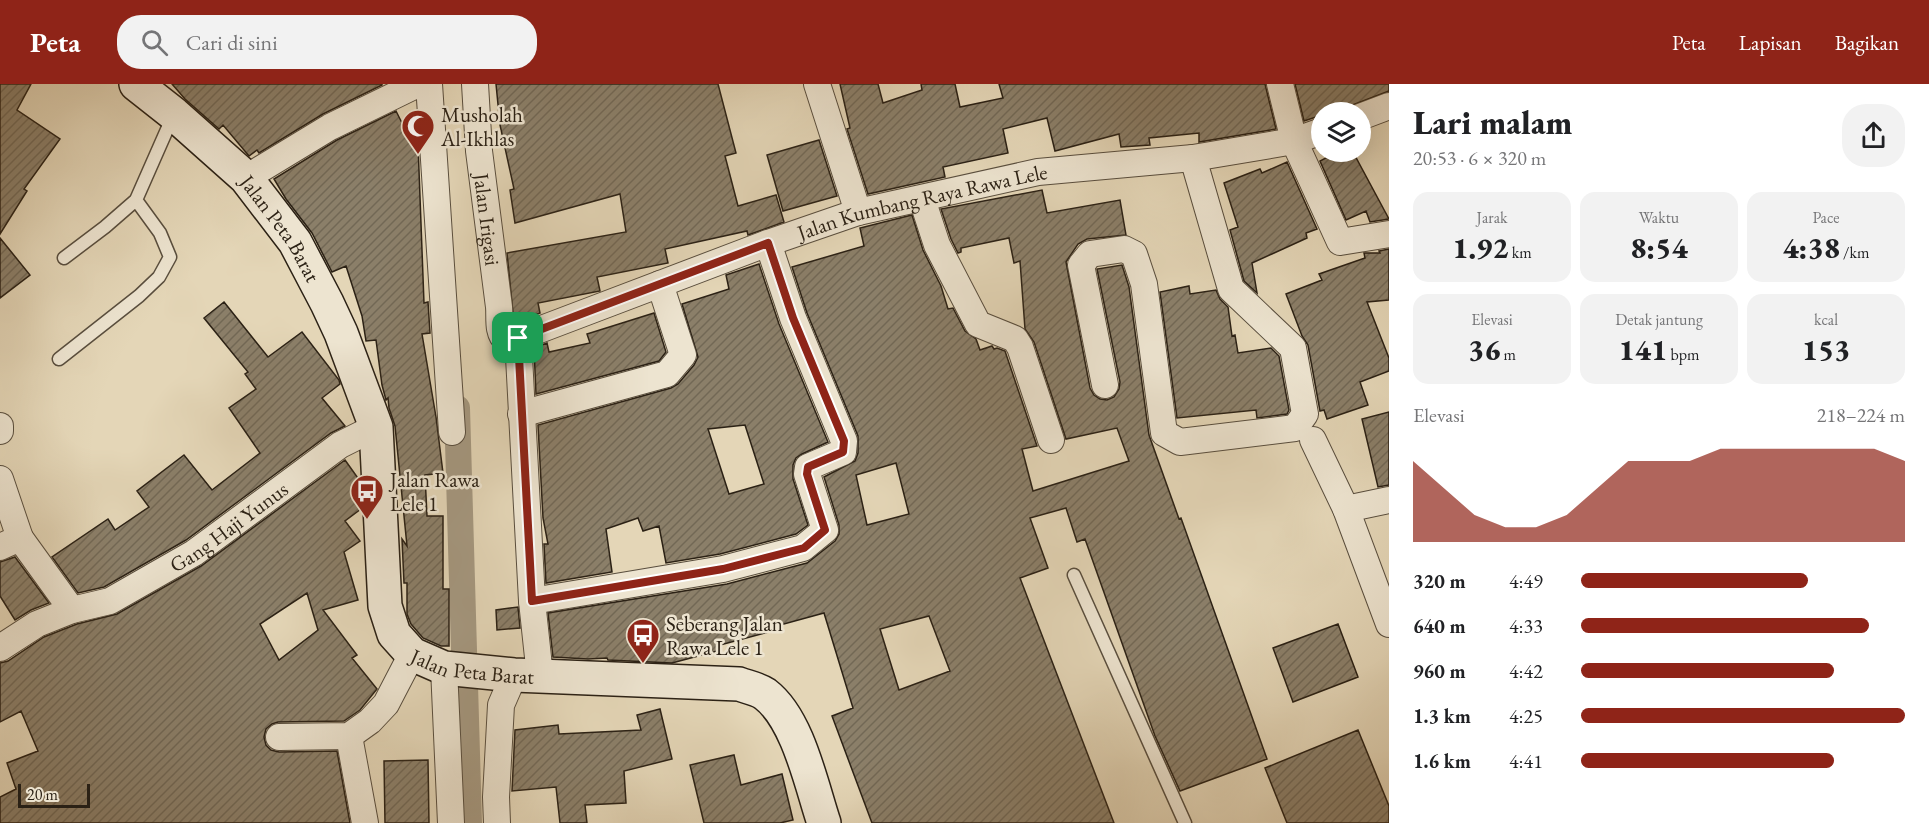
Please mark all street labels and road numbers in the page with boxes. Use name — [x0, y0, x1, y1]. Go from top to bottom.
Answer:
street label: Jalan Kumbang Raya Rawa Lele — [792, 158, 1048, 246]
street label: Jalan Peta Barat — [233, 167, 327, 287]
street label: Jalan Irigasi — [468, 169, 507, 267]
street label: Gang Haji Yunus — [164, 475, 293, 578]
street label: Jalan Peta Barat — [405, 641, 535, 689]

